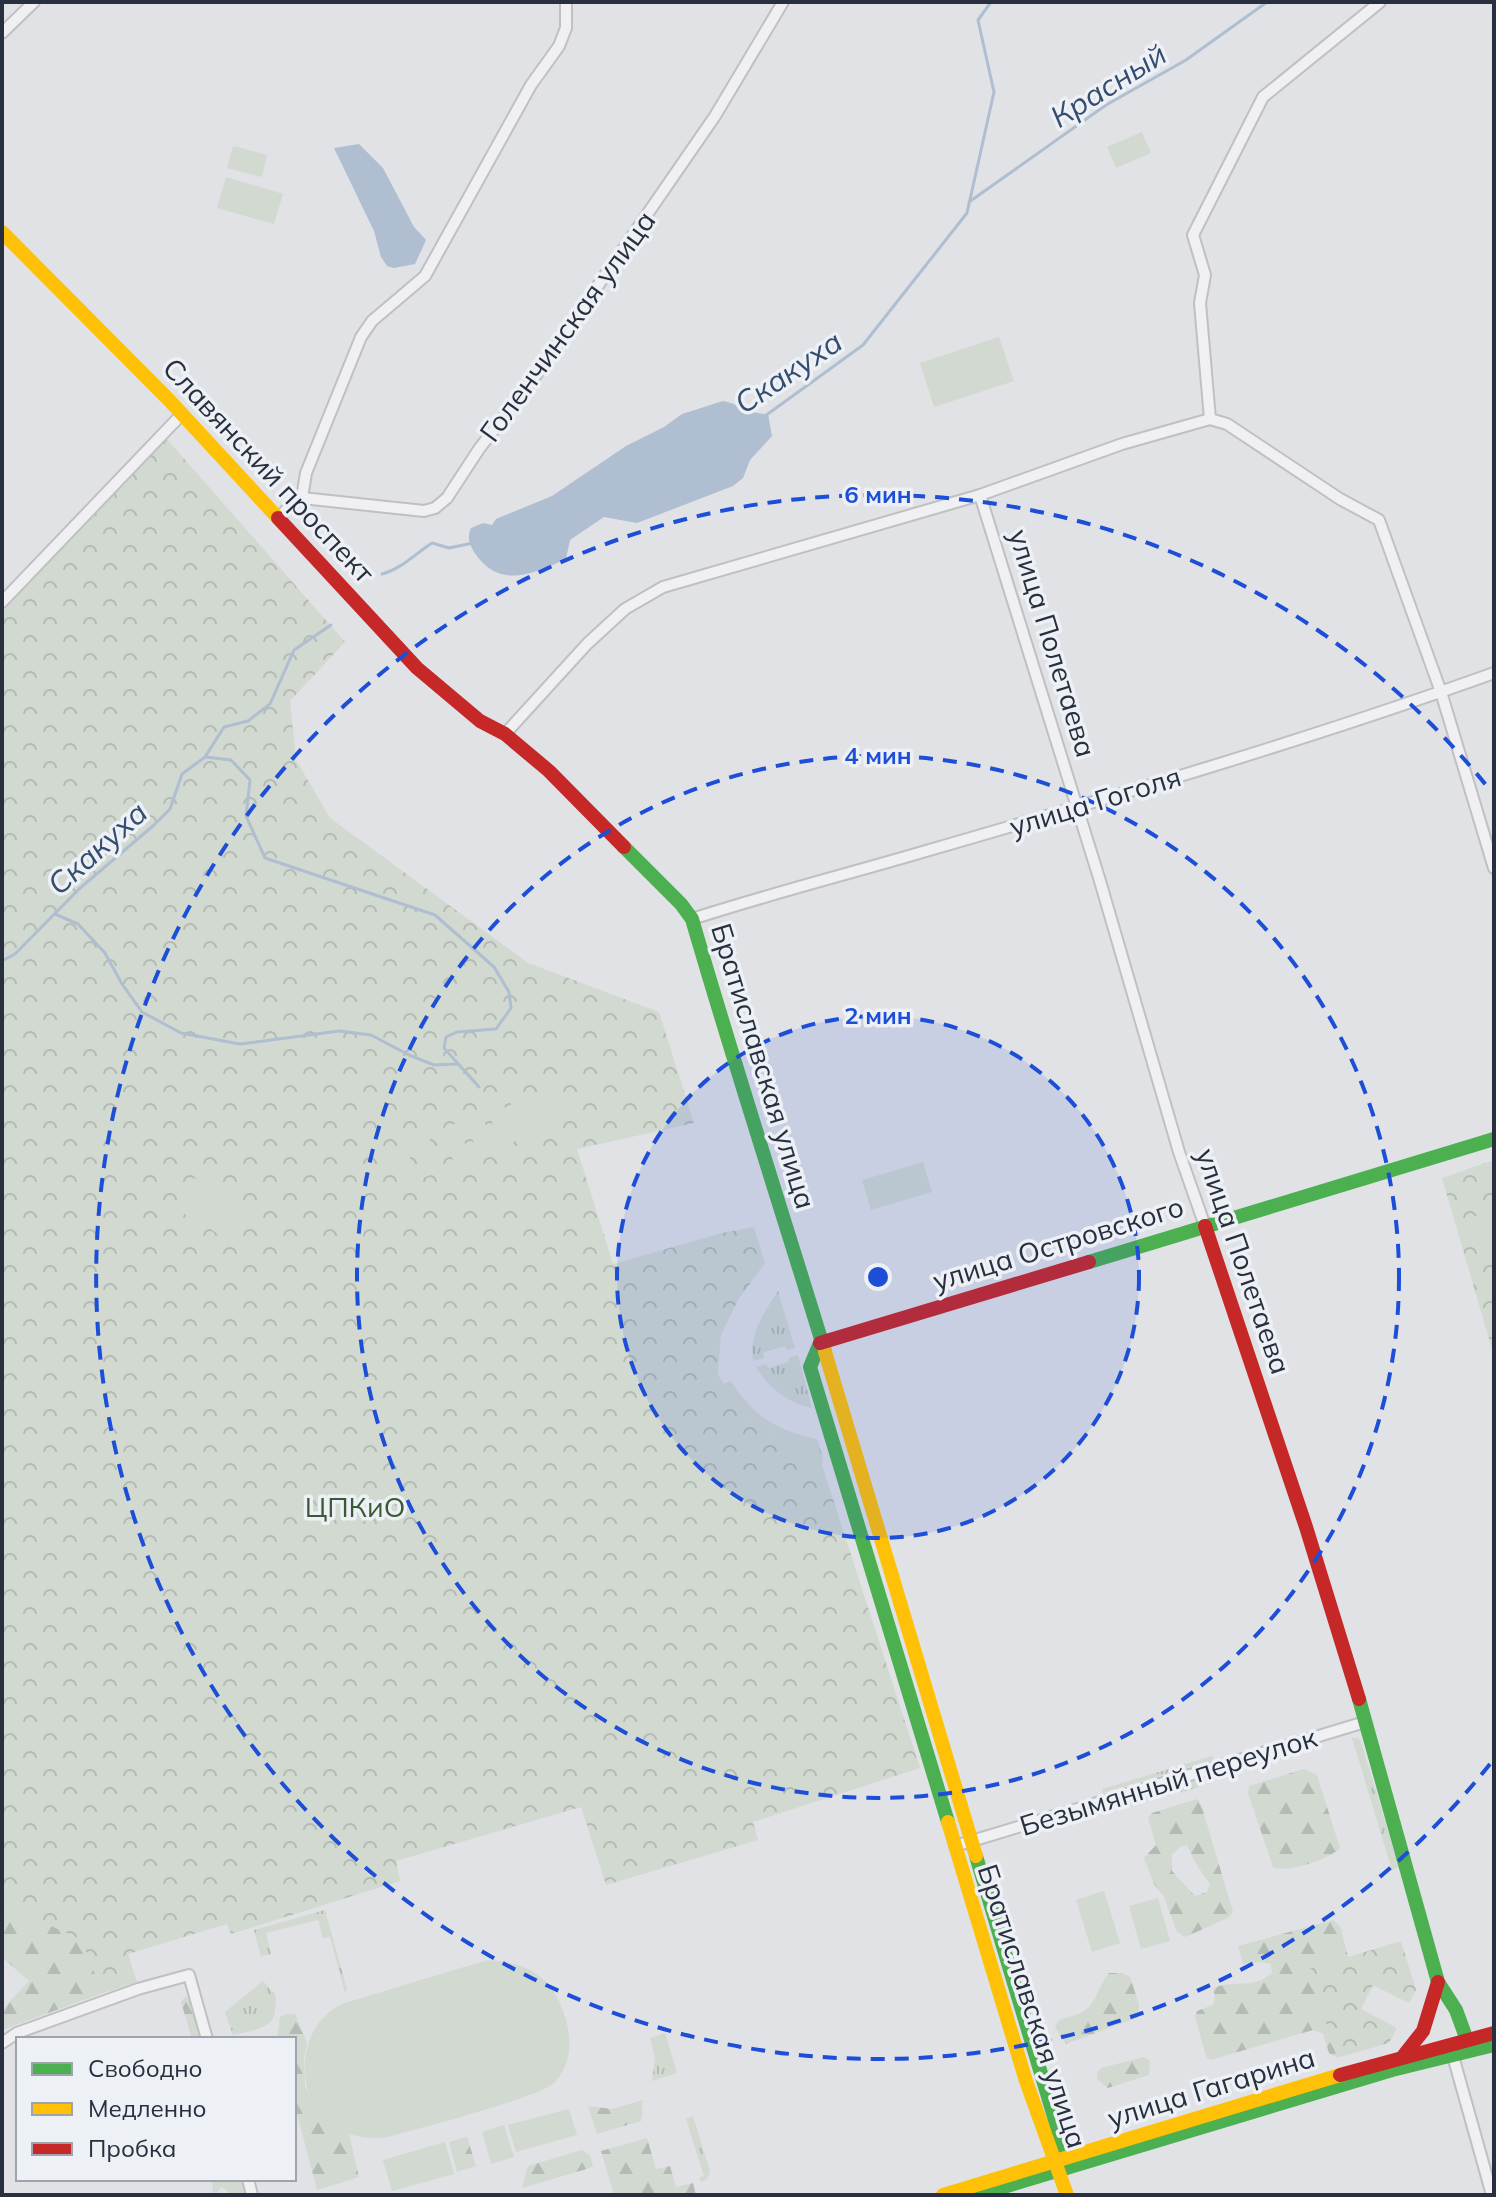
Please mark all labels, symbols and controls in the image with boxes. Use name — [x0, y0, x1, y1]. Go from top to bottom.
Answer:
water label: Красный — [1043, 35, 1173, 135]
street label: Голенчинская улица — [472, 204, 662, 448]
water label: Скакуха — [727, 322, 849, 422]
street label: Славянский проспект — [156, 350, 382, 590]
text: 6 мин — [844, 479, 912, 509]
street label: улица Полетаева — [1002, 525, 1104, 761]
text: 4 мин — [844, 740, 912, 770]
street label: улица Гоголя — [1005, 758, 1185, 844]
water label: Скакуха — [39, 793, 155, 903]
street label: Братиславская улица — [704, 919, 824, 1213]
text: 2 мин — [844, 1000, 912, 1030]
street label: улица Полетаева — [1189, 1144, 1299, 1378]
street label: улица Островского — [928, 1188, 1188, 1298]
centre of rings — [864, 1263, 892, 1291]
park label: ЦПКиО — [305, 1489, 405, 1524]
street label: Безымянный переулок — [1015, 1719, 1322, 1843]
street label: Братиславская улица — [971, 1860, 1095, 2152]
legend — [16, 2037, 296, 2181]
street label: улица Гагарина — [1103, 2039, 1319, 2135]
text: Свободно — [88, 2053, 203, 2083]
text: Медленно — [88, 2093, 207, 2123]
text: Пробка — [88, 2133, 176, 2163]

